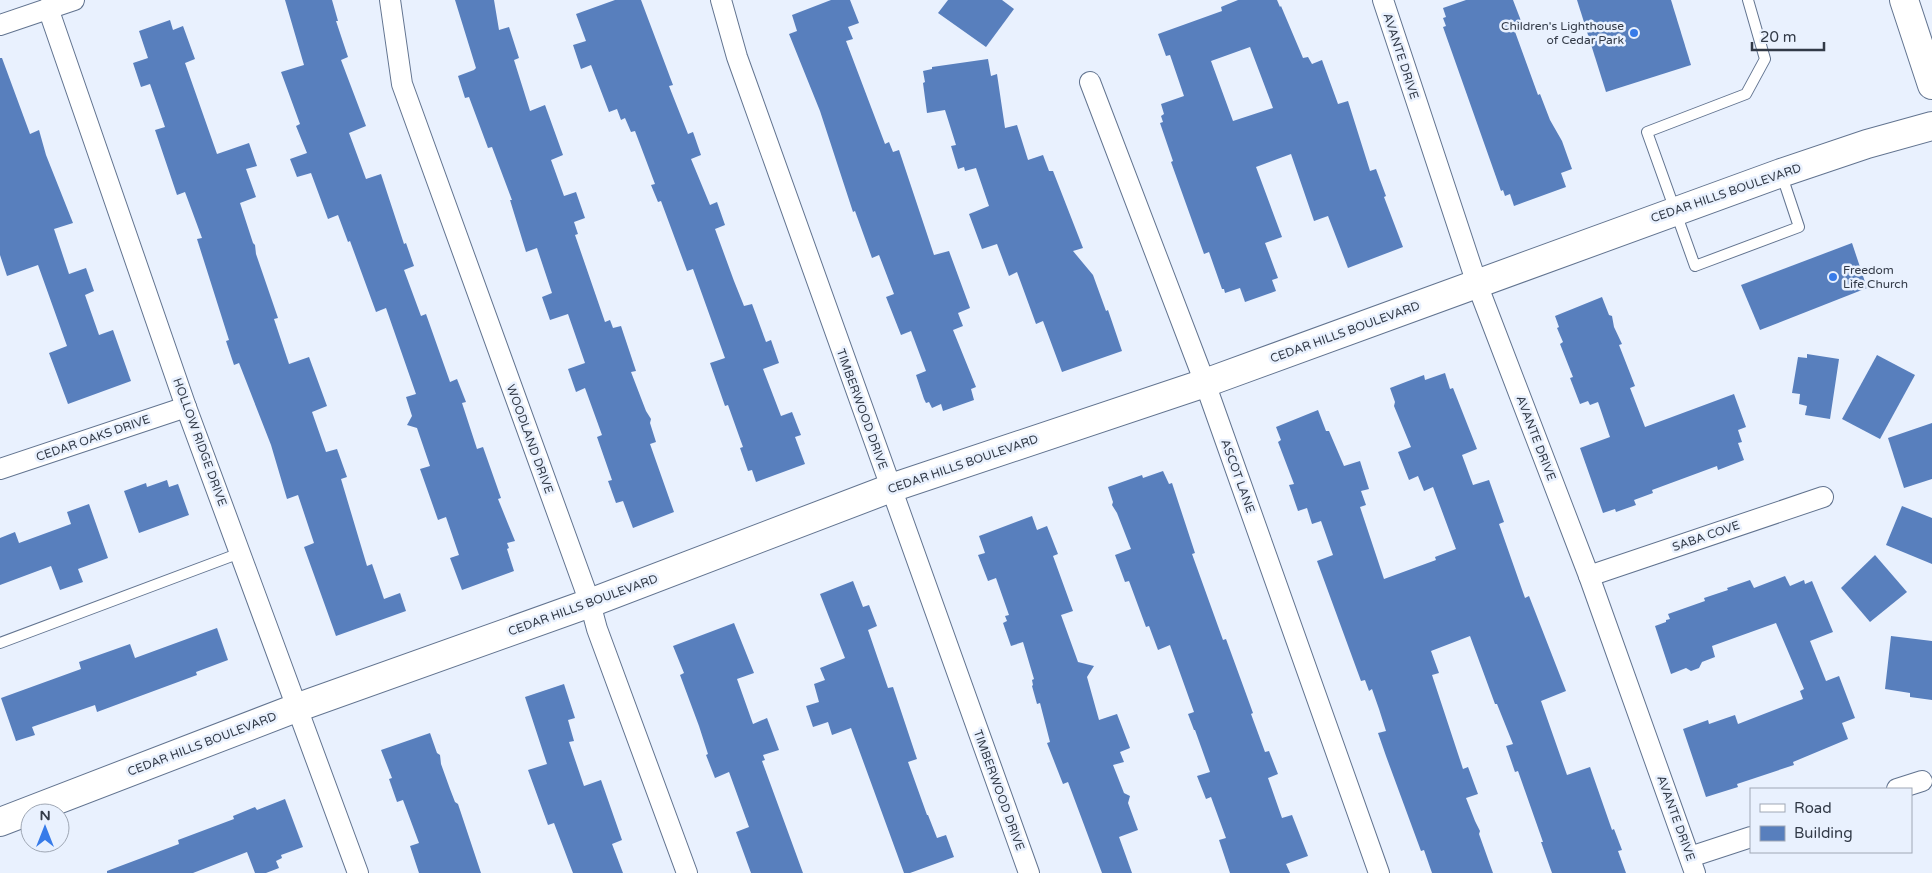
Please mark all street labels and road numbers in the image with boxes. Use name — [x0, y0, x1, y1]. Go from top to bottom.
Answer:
street label: AVANTE DRIVE — [1380, 11, 1422, 101]
street label: CEDAR HILLS BOULEVARD — [1649, 161, 1803, 225]
street label: CEDAR HILLS BOULEVARD — [1268, 298, 1422, 366]
street label: TIMBERWOOD DRIVE — [834, 347, 891, 472]
street label: HOLLOW RIDGE DRIVE — [170, 376, 230, 508]
street label: WOODLAND DRIVE — [504, 383, 556, 496]
street label: AVANTE DRIVE — [1513, 394, 1559, 483]
street label: CEDAR OAKS DRIVE — [34, 412, 152, 464]
street label: CEDAR HILLS BOULEVARD — [886, 432, 1040, 496]
street label: ASCOT LANE — [1218, 437, 1258, 515]
street label: SABA COVE — [1670, 518, 1742, 554]
street label: CEDAR HILLS BOULEVARD — [506, 571, 660, 639]
street label: CEDAR HILLS BOULEVARD — [126, 709, 278, 779]
street label: TIMBERWOOD DRIVE — [971, 728, 1028, 853]
street label: AVANTE DRIVE — [1654, 773, 1698, 863]

